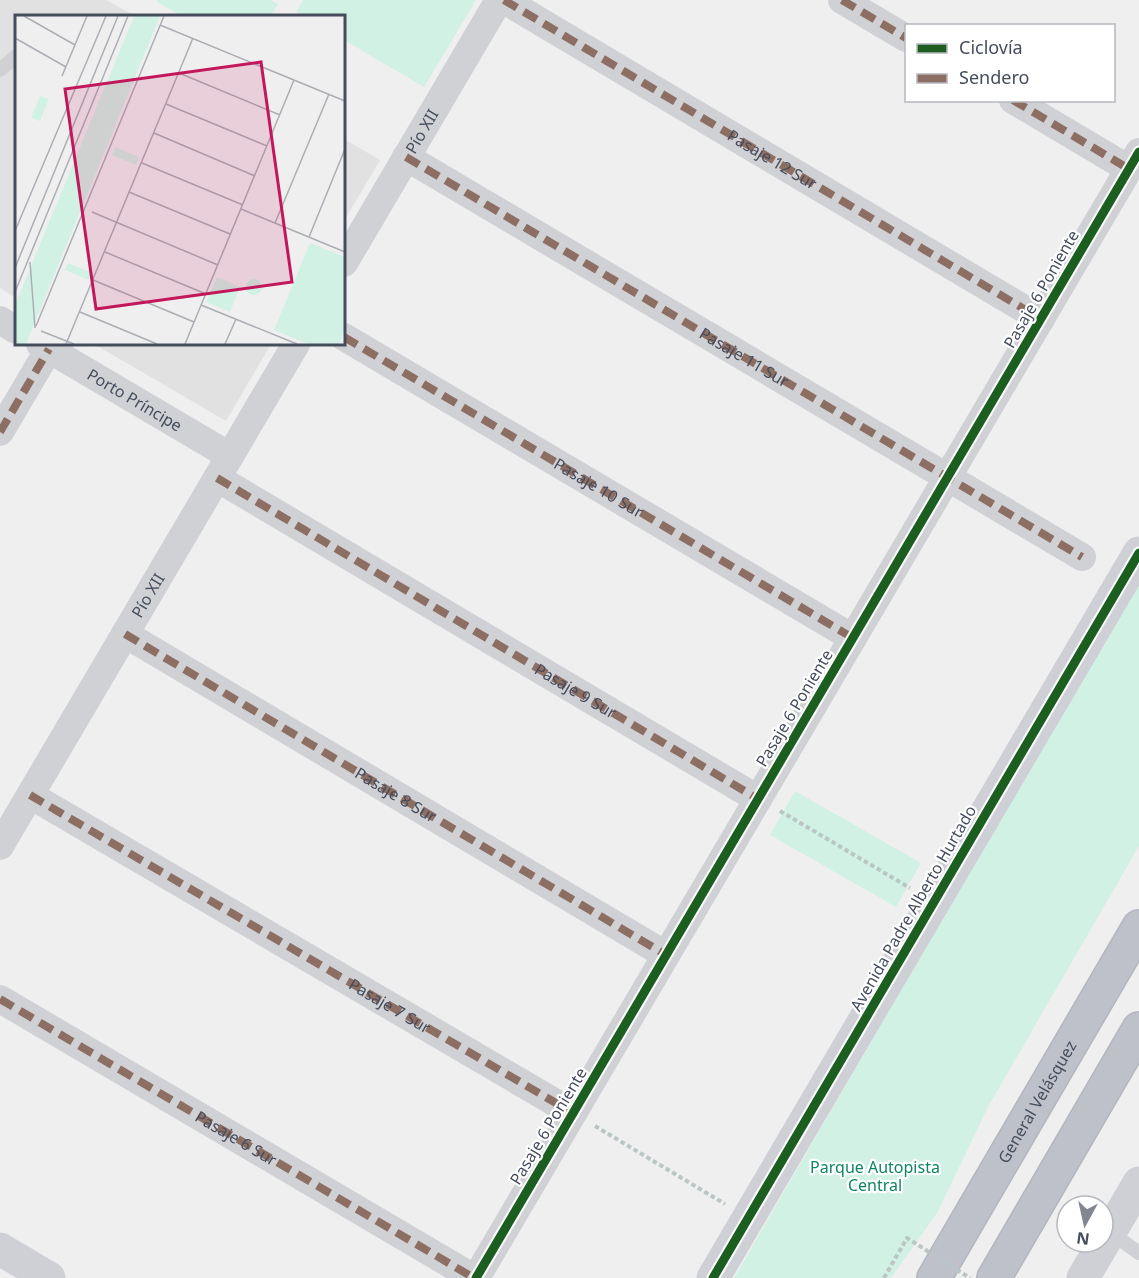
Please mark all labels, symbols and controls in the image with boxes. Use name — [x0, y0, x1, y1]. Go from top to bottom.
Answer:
inset map — [15, 15, 345, 345]
legend — [905, 24, 1115, 102]
text: Ciclovía — [959, 35, 1023, 59]
text: Sendero — [959, 65, 1029, 89]
street label: Pío XII — [400, 105, 443, 157]
street label: Pasaje 12 Sur — [723, 124, 821, 195]
street label: Pasaje 6 Poniente — [998, 226, 1084, 352]
street label: Pasaje 11 Sur — [695, 322, 793, 392]
street label: Porto Príncipe — [83, 363, 186, 436]
street label: Pasaje 10 Sur — [550, 453, 648, 523]
street label: Pío XII — [126, 569, 169, 622]
street label: Pasaje 6 Poniente — [750, 645, 838, 771]
street label: Pasaje 9 Sur — [531, 658, 621, 724]
street label: Pasaje 8 Sur — [351, 762, 441, 828]
street label: Avenida Padre Alberto Hurtado — [845, 801, 981, 1015]
street label: Pasaje 7 Sur — [345, 973, 435, 1038]
street label: General Velásquez — [992, 1037, 1081, 1167]
street label: Pasaje 6 Poniente — [504, 1063, 592, 1189]
street label: Pasaje 6 Sur — [191, 1105, 281, 1171]
park label: Parque Autopista Central — [810, 1156, 940, 1196]
north arrow — [1055, 1194, 1115, 1254]
text: N — [1075, 1227, 1091, 1251]

